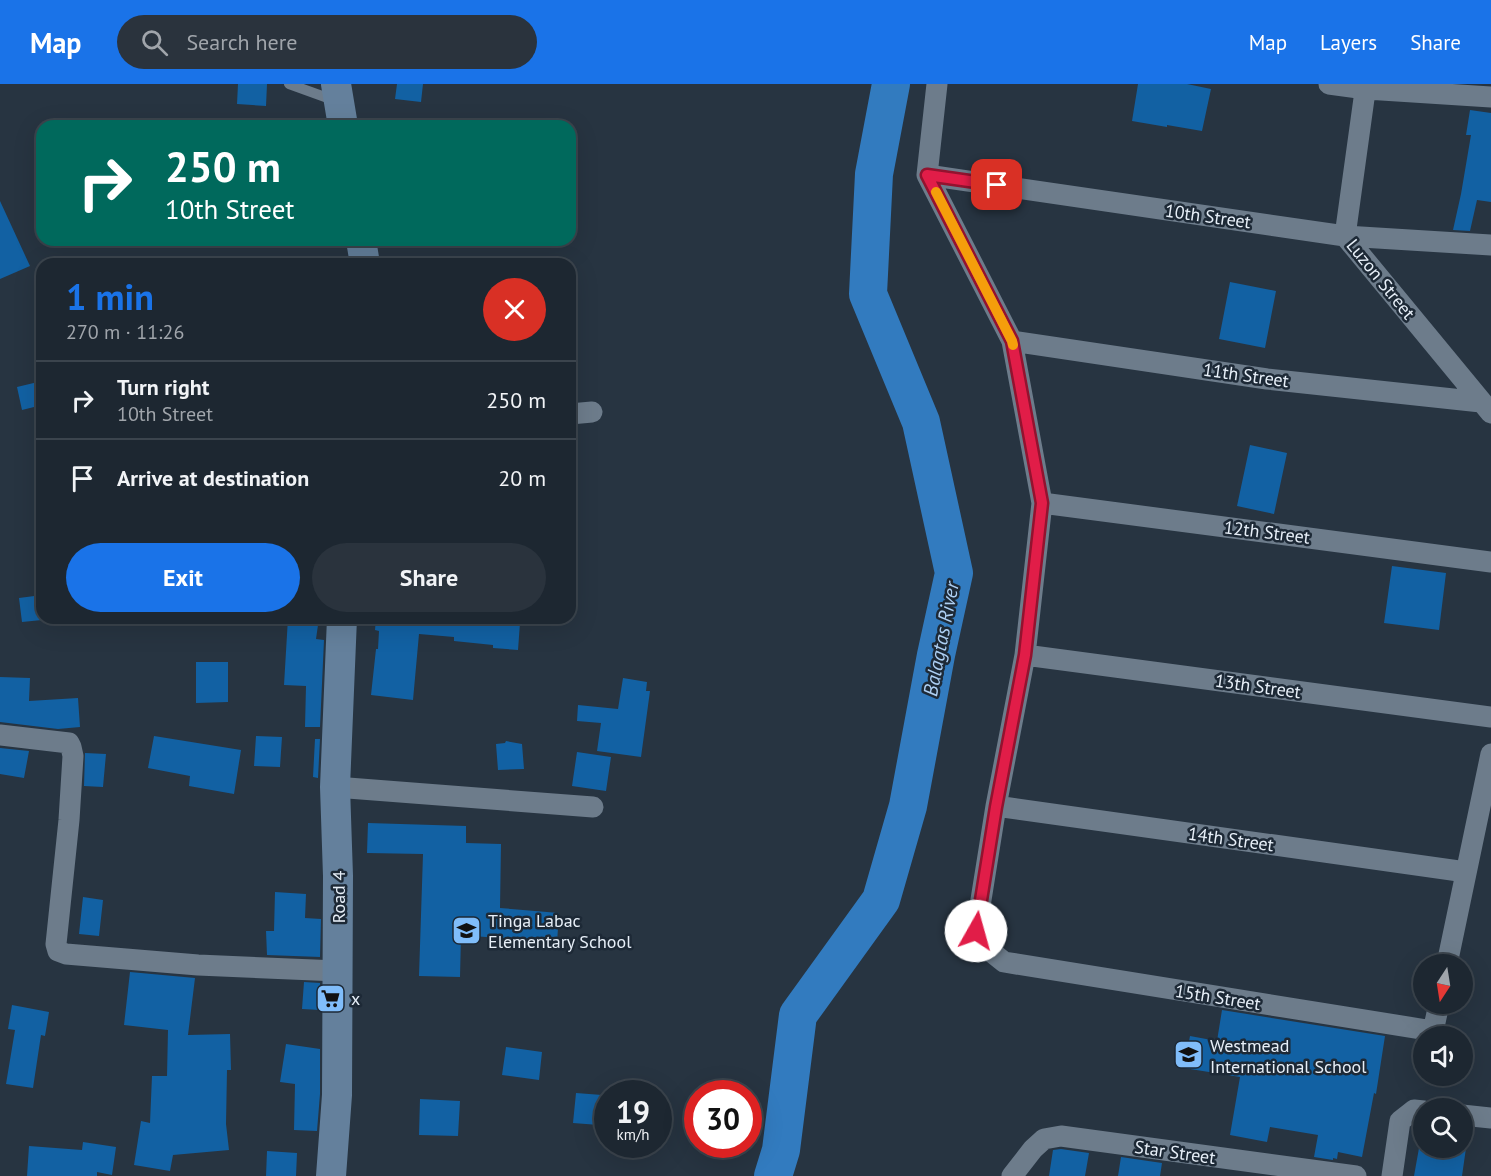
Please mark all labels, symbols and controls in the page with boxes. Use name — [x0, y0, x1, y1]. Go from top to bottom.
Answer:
search box — [117, 15, 537, 69]
text: Map — [30, 24, 81, 61]
icon: search — [138, 26, 171, 59]
text: Search here — [186, 28, 297, 56]
text: Map — [1249, 29, 1287, 56]
text: Layers — [1320, 29, 1377, 56]
text: Share — [1410, 29, 1461, 56]
text: 250 m — [165, 139, 281, 194]
icon: right — [66, 144, 144, 222]
pin — [971, 159, 1022, 210]
icon: arrive — [980, 168, 1013, 201]
text: 10th Street — [165, 192, 295, 226]
street label: 10th Street — [1164, 199, 1252, 233]
street label: Luzon Street — [1342, 234, 1420, 324]
text: 1 min — [66, 273, 154, 320]
button: close — [483, 278, 546, 341]
text: 270 m · 11:26 — [66, 319, 184, 345]
street label: 11th Street — [1202, 358, 1290, 392]
text: Turn right — [117, 373, 209, 401]
icon: right — [66, 384, 99, 417]
text: 250 m — [486, 386, 546, 414]
text: 10th Street — [117, 401, 213, 427]
icon: arrive — [66, 462, 99, 495]
text: Arrive at destination — [117, 464, 309, 492]
text: 20 m — [498, 464, 546, 492]
street label: 12th Street — [1223, 515, 1311, 549]
button: Exit — [66, 543, 300, 612]
button: Share — [312, 543, 546, 612]
water label: Balagtas River — [917, 578, 965, 698]
street label: 13th Street — [1214, 669, 1302, 703]
street label: 14th Street — [1187, 822, 1275, 856]
street label: Road 4 — [327, 870, 350, 923]
position arrow — [944, 899, 1008, 963]
place label: Tinga Labac Elementary School — [488, 909, 632, 953]
school or university icon: Tinga Labac Elementary School — [451, 914, 483, 946]
north arrow — [1413, 954, 1473, 1014]
map controls — [1413, 954, 1473, 1158]
street label: 15th Street — [1174, 979, 1262, 1015]
supermarket icon: x — [314, 982, 346, 1014]
place label: x — [351, 987, 360, 1010]
button: sound — [1413, 1026, 1473, 1086]
place label: Westmead International School — [1210, 1034, 1367, 1078]
school or university icon: Westmead International School — [1173, 1039, 1205, 1071]
speed limit sign: 30 — [684, 1080, 762, 1158]
text: 19 — [616, 1092, 650, 1131]
button: search — [1413, 1098, 1473, 1158]
text: km/h — [617, 1125, 649, 1144]
street label: Star Street — [1133, 1135, 1217, 1169]

